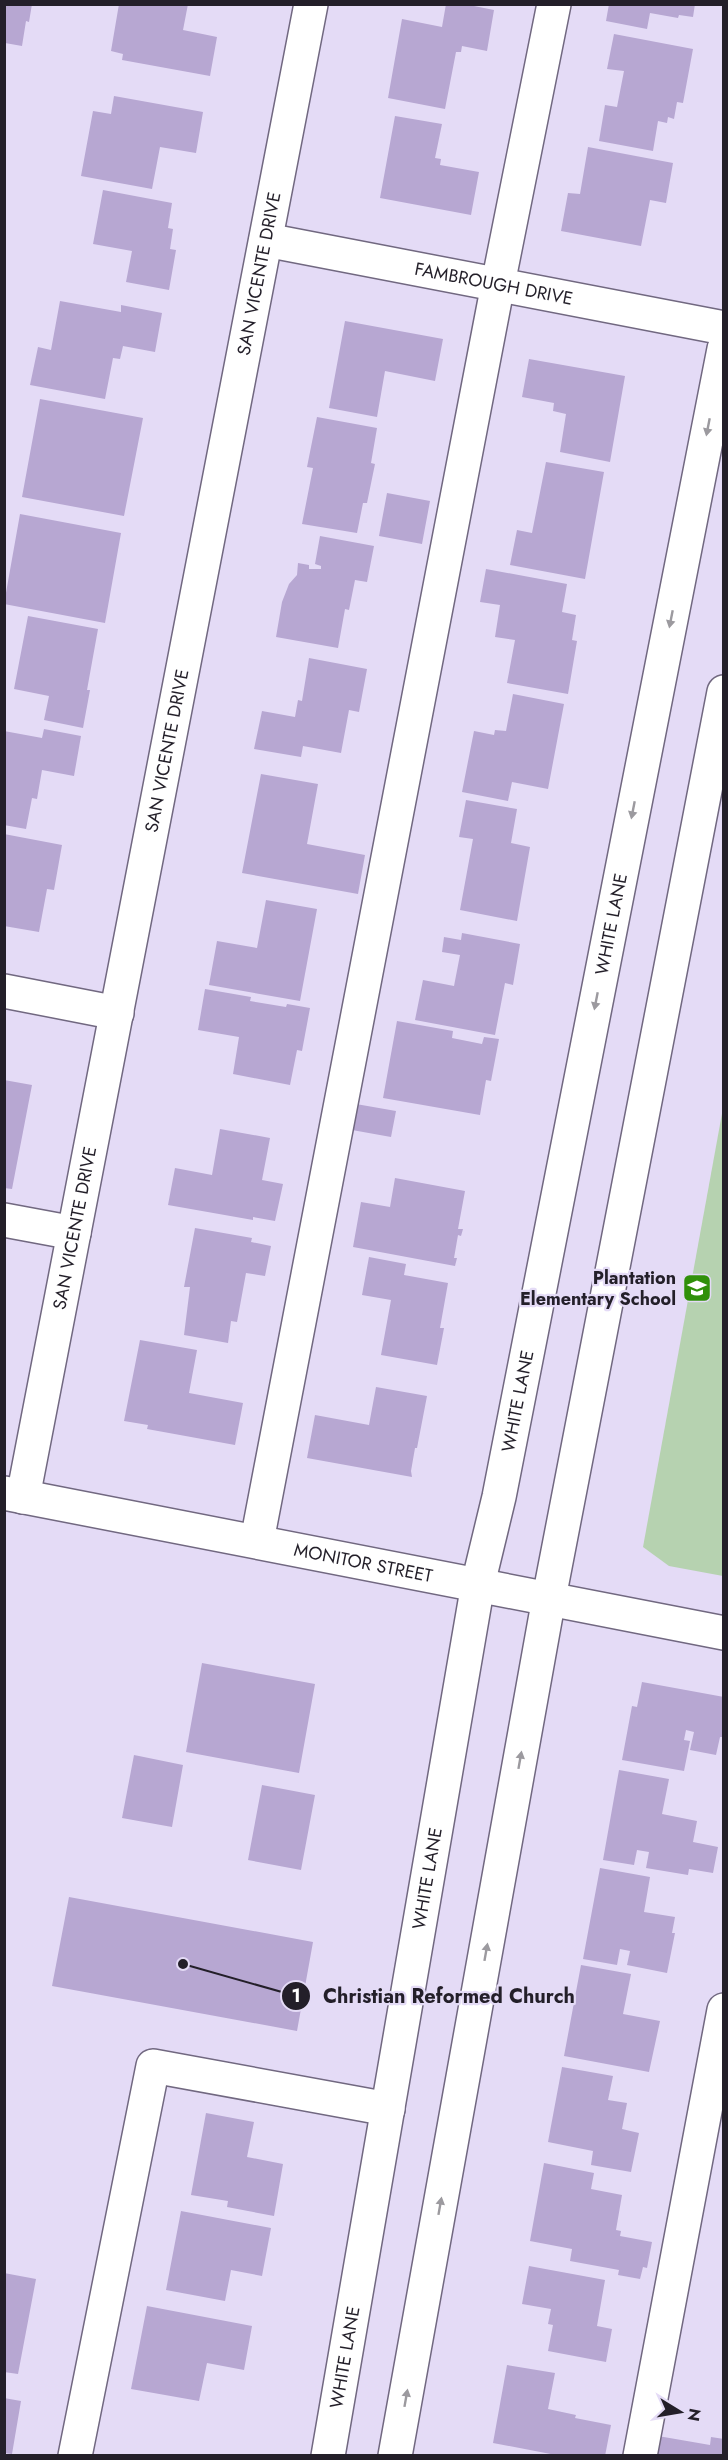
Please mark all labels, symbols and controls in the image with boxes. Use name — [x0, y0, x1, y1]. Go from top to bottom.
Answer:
street label: SAN VICENTE DRIVE — [231, 190, 287, 357]
street label: FAMBROUGH DRIVE — [412, 256, 575, 312]
one-way arrow — [703, 418, 712, 437]
one-way arrow — [666, 609, 675, 628]
street label: SAN VICENTE DRIVE — [138, 667, 195, 835]
one-way arrow — [628, 801, 637, 820]
street label: WHITE LANE — [589, 871, 634, 977]
one-way arrow — [591, 992, 600, 1011]
street label: SAN VICENTE DRIVE — [46, 1144, 103, 1312]
place label: Plantation Elementary School — [520, 1265, 676, 1312]
school or university icon: Plantation Elementary School — [681, 1272, 713, 1304]
street label: WHITE LANE — [495, 1348, 540, 1454]
street label: MONITOR STREET — [292, 1537, 436, 1589]
one-way arrow — [516, 1751, 525, 1770]
street label: WHITE LANE — [406, 1825, 449, 1932]
one-way arrow — [482, 1942, 491, 1961]
callout: Christian Reformed Church — [281, 1977, 587, 2015]
text: Christian Reformed Church — [323, 1982, 575, 2011]
text: 1 — [291, 1983, 301, 2009]
one-way arrow — [436, 2196, 445, 2215]
street label: WHITE LANE — [323, 2304, 367, 2411]
north arrow — [650, 2382, 710, 2442]
one-way arrow — [401, 2388, 410, 2407]
text: N — [682, 2406, 707, 2423]

